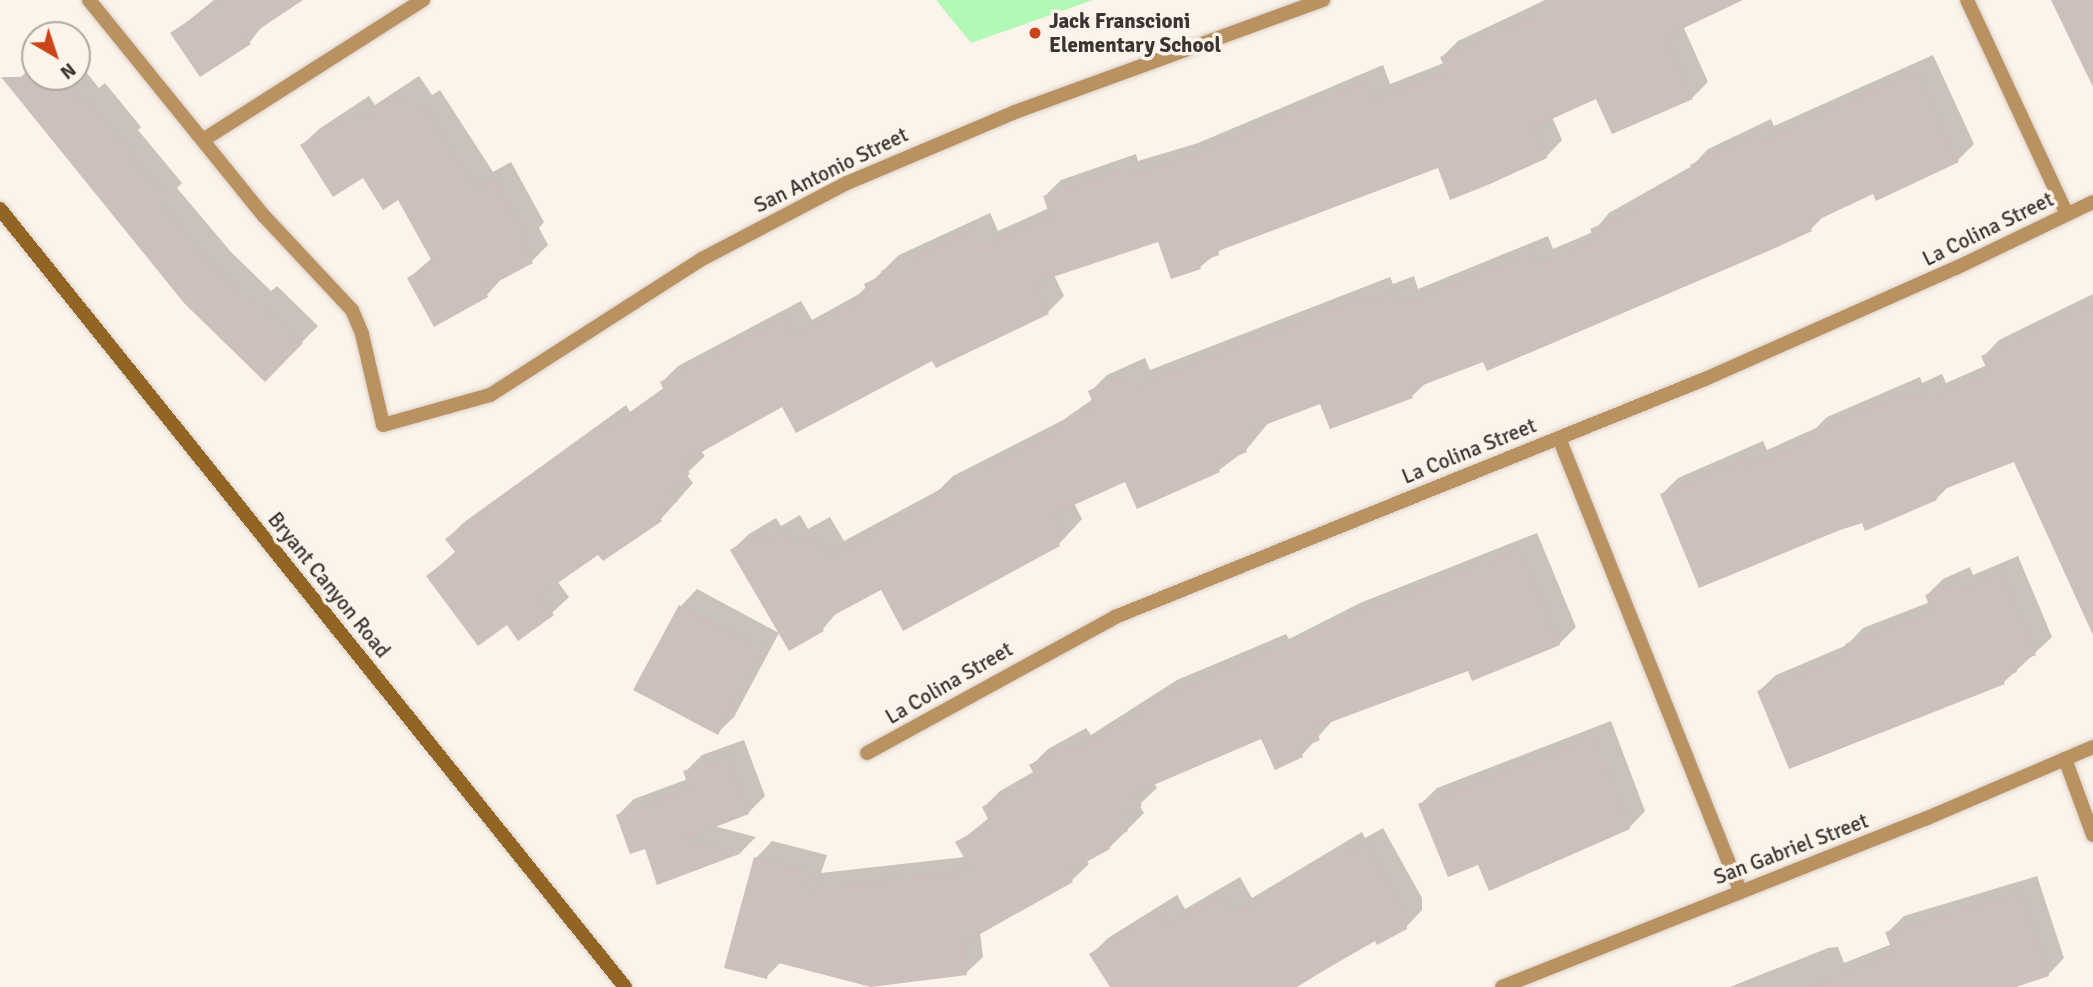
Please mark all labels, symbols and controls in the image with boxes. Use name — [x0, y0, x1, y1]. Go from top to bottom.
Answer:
place label: Jack Franscioni Elementary School — [1049, 8, 1221, 58]
north arrow — [21, 21, 91, 91]
marker: Jack Franscioni Elementary School — [1027, 25, 1043, 41]
text: N — [55, 57, 81, 84]
street label: San Antonio Street — [750, 122, 912, 218]
street label: La Colina Street — [1918, 186, 2058, 272]
street label: La Colina Street — [1398, 413, 1540, 489]
street label: Bryant Canyon Road — [263, 507, 395, 663]
street label: La Colina Street — [881, 636, 1017, 730]
street label: San Gabriel Street — [1710, 808, 1872, 890]

